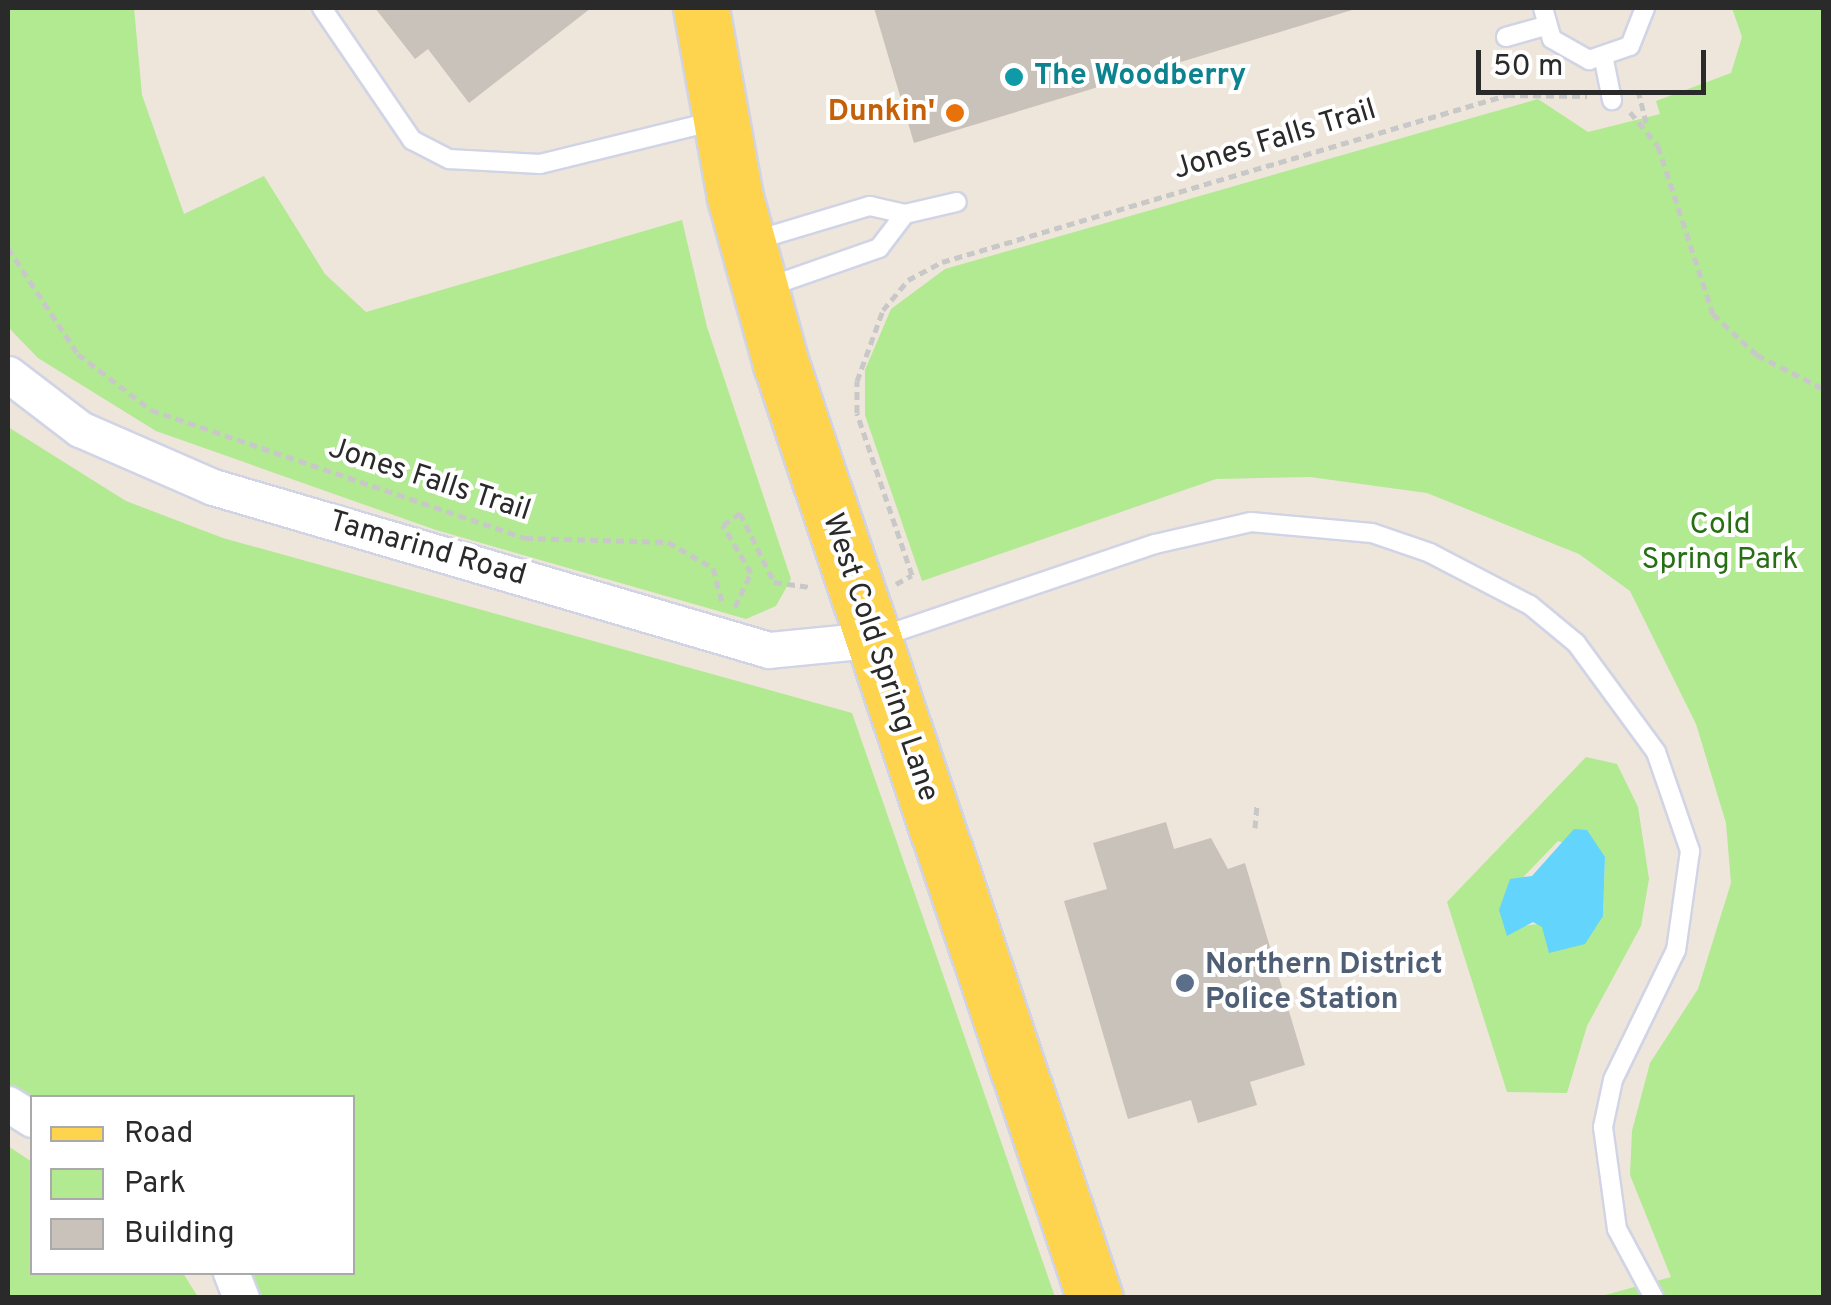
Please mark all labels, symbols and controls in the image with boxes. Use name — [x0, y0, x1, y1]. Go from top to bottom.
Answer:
scale bar — [1481, 30, 1711, 92]
text: 50 m — [1493, 49, 1563, 86]
place label: The Woodberry — [1034, 59, 1246, 95]
marker: The Woodberry — [1003, 66, 1025, 88]
street label: Jones Falls Trail — [1169, 93, 1381, 189]
place label: Dunkin' — [828, 95, 935, 131]
marker: Dunkin' — [944, 102, 966, 124]
street label: Jones Falls Trail — [323, 431, 535, 531]
street label: Tamarind Road — [324, 505, 530, 595]
park label: Cold Spring Park — [1641, 508, 1799, 578]
street label: West Cold Spring Lane — [813, 509, 945, 807]
place label: Northern District Police Station — [1205, 948, 1443, 1018]
marker: Northern District Police Station — [1174, 972, 1196, 994]
legend — [30, 1095, 355, 1275]
text: Road — [124, 1116, 193, 1153]
text: Park — [124, 1166, 186, 1203]
text: Building — [124, 1216, 235, 1253]

